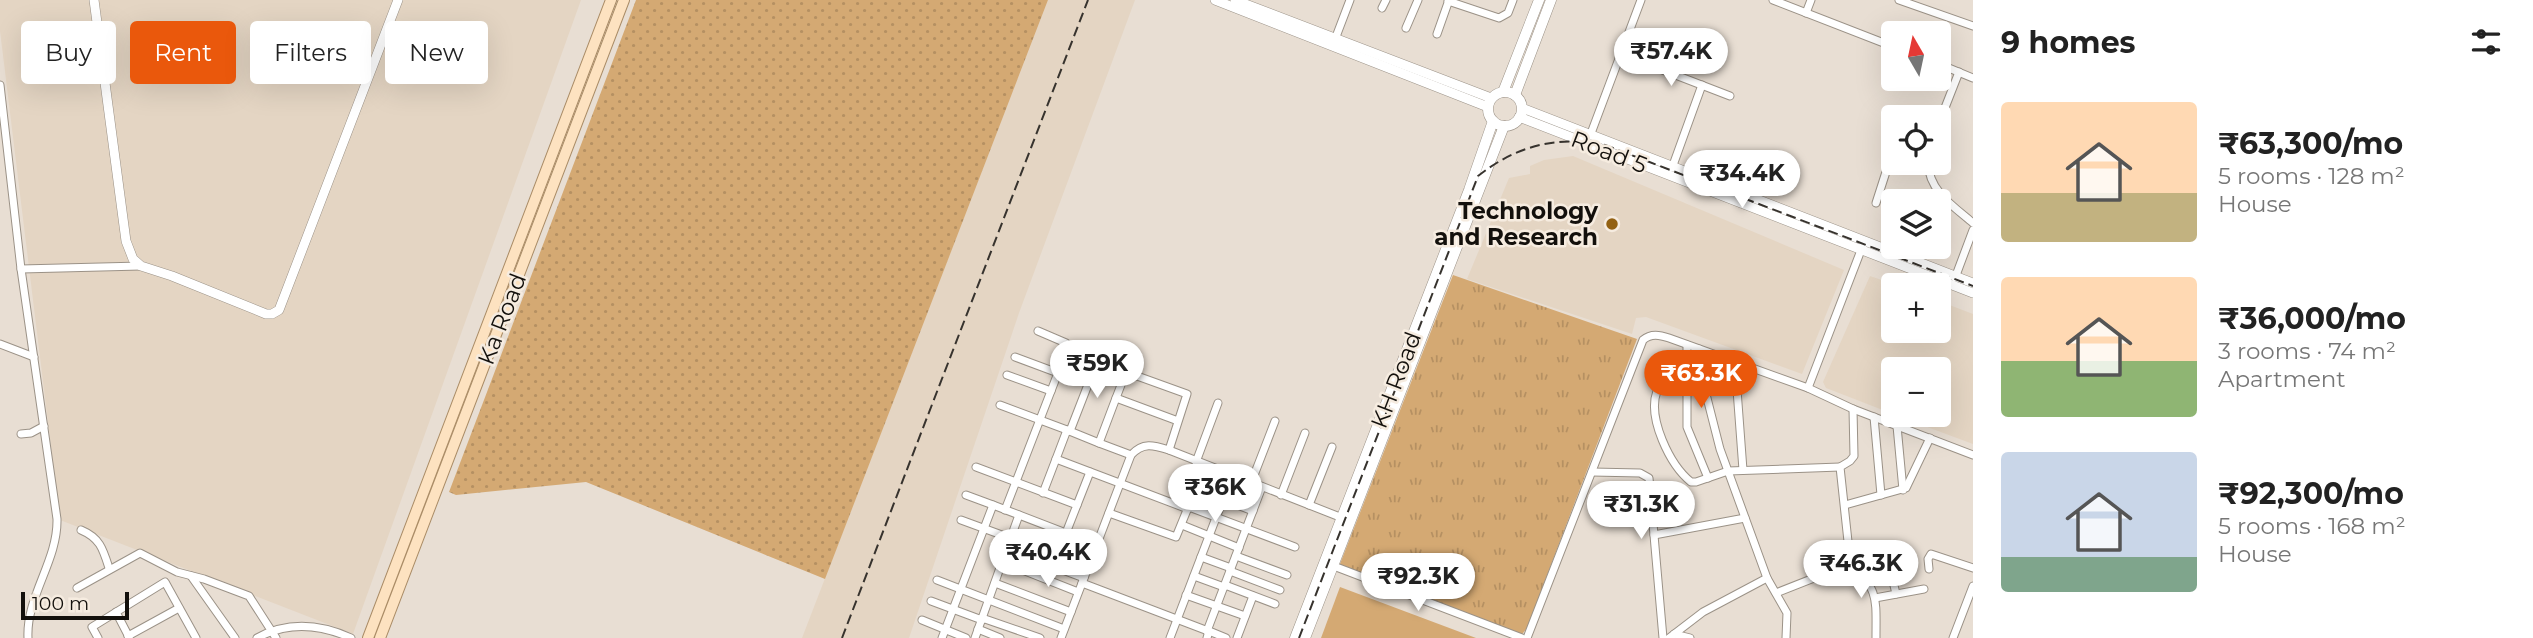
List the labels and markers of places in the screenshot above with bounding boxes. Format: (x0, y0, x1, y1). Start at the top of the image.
pin: ₹57.4K (1614, 28, 1728, 88)
pin: ₹34.4K (1685, 150, 1799, 210)
place label: Technology and Research (1434, 197, 1598, 251)
marker: Technology and Research (1604, 216, 1620, 232)
pin: ₹59K (1056, 340, 1138, 400)
pin: ₹63.3K (1644, 350, 1758, 410)
pin: ₹36K (1174, 464, 1256, 524)
pin: ₹31.3K (1584, 482, 1698, 541)
pin: ₹40.4K (991, 530, 1105, 589)
pin: ₹46.3K (1804, 540, 1918, 600)
pin: ₹92.3K (1361, 554, 1475, 613)

